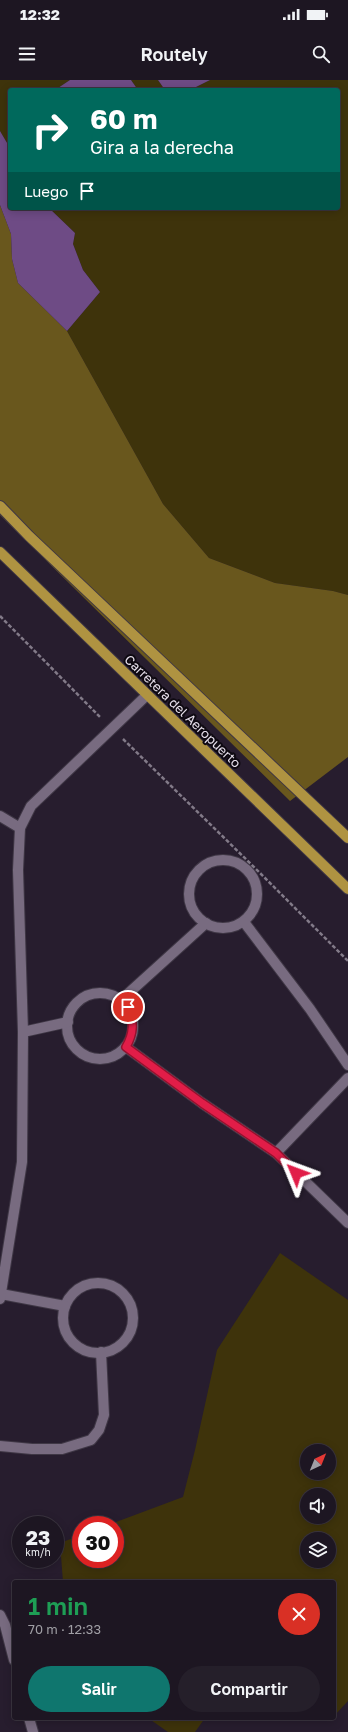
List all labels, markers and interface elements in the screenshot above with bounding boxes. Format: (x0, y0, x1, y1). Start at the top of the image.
text: 12:32 (20, 5, 60, 23)
icon: menu (16, 43, 38, 65)
text: Routely (140, 43, 208, 65)
icon: search (310, 43, 332, 65)
text: 60 m (90, 102, 157, 135)
icon: right (24, 104, 76, 156)
text: Gira a la derecha (90, 136, 234, 158)
icon: arrive (76, 180, 98, 202)
text: Luego (24, 182, 68, 200)
street label: Carretera del Aeropuerto (121, 651, 245, 771)
pin (111, 990, 145, 1024)
icon: arrive (117, 996, 139, 1018)
position arrow (275, 1152, 317, 1194)
north arrow (300, 1444, 336, 1480)
map controls (300, 1444, 336, 1568)
button: sound (300, 1488, 336, 1524)
speed limit sign: 30 (72, 1516, 124, 1568)
text: 23 (26, 1525, 50, 1549)
button: layers (300, 1532, 336, 1568)
text: km/h (25, 1546, 51, 1558)
text: 1 min (28, 1591, 88, 1620)
button: close (278, 1593, 320, 1635)
text: 70 m · 12:33 (28, 1621, 101, 1637)
button: Salir (28, 1666, 170, 1712)
button: Compartir (178, 1666, 320, 1712)

